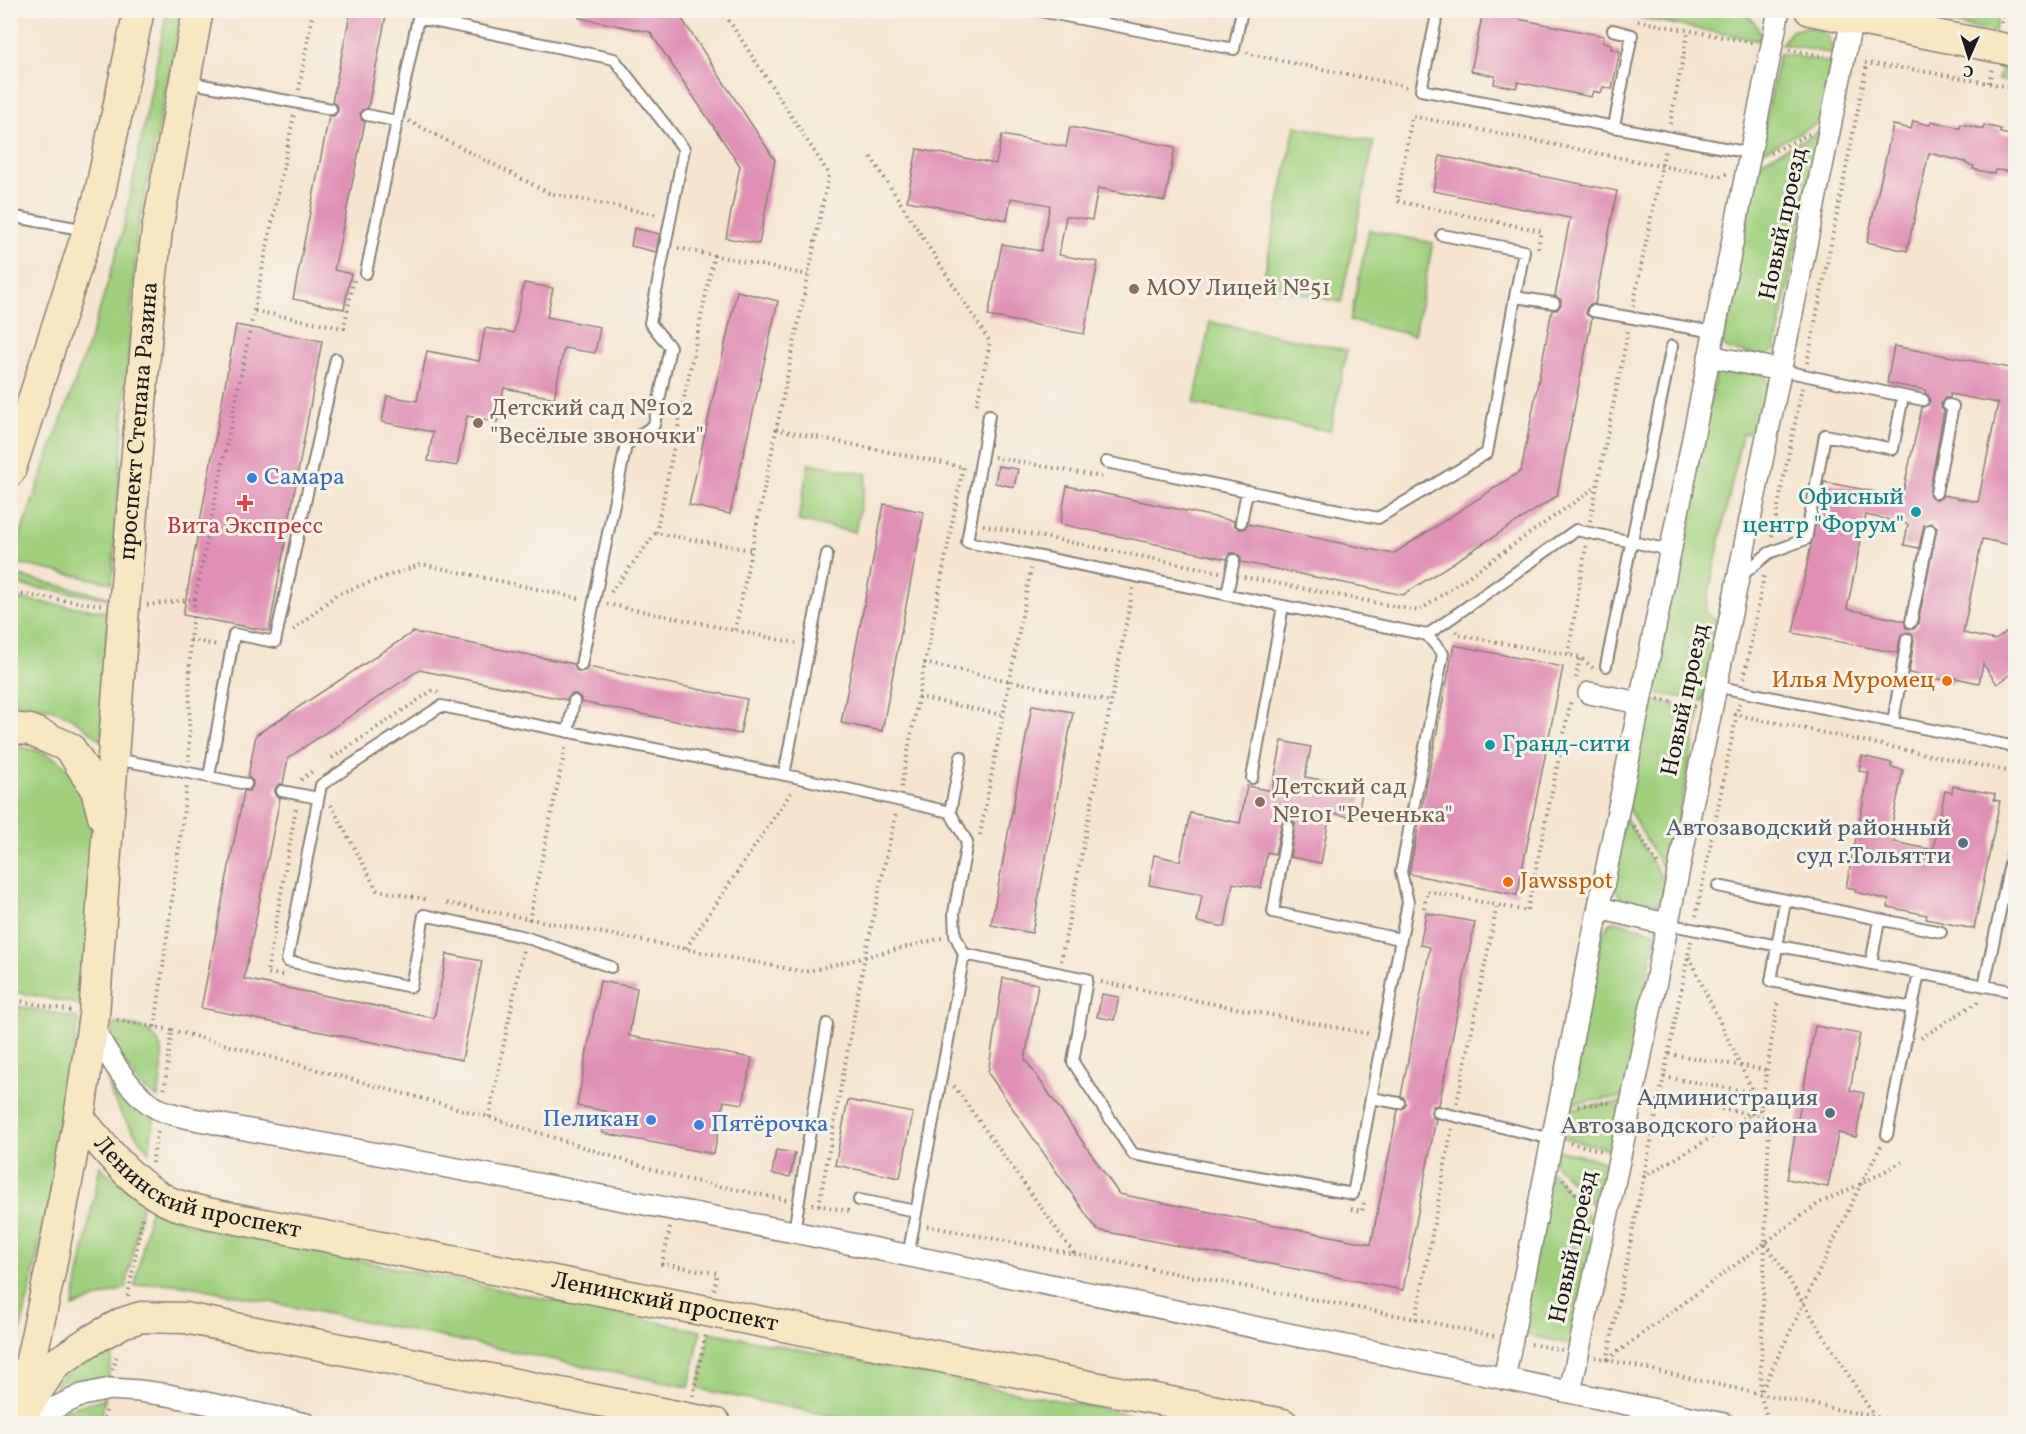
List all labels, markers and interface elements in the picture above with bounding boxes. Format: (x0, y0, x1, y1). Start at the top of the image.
north arrow (1939, 27, 1999, 87)
text: С (1963, 59, 1974, 81)
street label: Новый проезд (1751, 144, 1817, 303)
place label: МОУ Лицей №51 (1146, 272, 1331, 306)
street label: проспект Степана Разина (111, 280, 168, 562)
marker: МОУ Лицей №51 (1127, 282, 1141, 296)
place label: Детский сад №102 "Весёлые звоночки" (490, 392, 704, 454)
marker: Детский сад №102 "Весёлые звоночки" (471, 416, 485, 430)
place label: Самара (264, 461, 345, 495)
marker: Самара (245, 471, 259, 485)
place label: Офисный центр "Форум" (1742, 481, 1904, 543)
marker: Вита Экспресс (238, 496, 252, 510)
marker: Офисный центр "Форум" (1909, 505, 1923, 519)
place label: Вита Экспресс (167, 510, 323, 544)
street label: Новый проезд (1653, 620, 1719, 779)
place label: Илья Муромец (1771, 664, 1935, 698)
marker: Илья Муромец (1940, 674, 1954, 688)
place label: Гранд-сити (1502, 728, 1630, 762)
marker: Гранд-сити (1483, 738, 1497, 752)
place label: Детский сад №101 "Реченька" (1272, 771, 1453, 833)
marker: Детский сад №101 "Реченька" (1253, 795, 1267, 809)
place label: Автозаводский районный суд г.Тольятти (1666, 812, 1951, 874)
marker: Автозаводский районный суд г.Тольятти (1956, 836, 1970, 850)
place label: Jawsspot (1520, 865, 1613, 899)
marker: Jawsspot (1501, 875, 1515, 889)
place label: Администрация Автозаводского района (1561, 1082, 1818, 1144)
place label: Пеликан (543, 1103, 639, 1137)
marker: Администрация Автозаводского района (1823, 1106, 1837, 1120)
place label: Пятёрочка (711, 1108, 829, 1142)
marker: Пеликан (644, 1113, 658, 1127)
marker: Пятёрочка (692, 1118, 706, 1132)
street label: Ленинский проспект (85, 1129, 304, 1248)
street label: Новый проезд (1541, 1167, 1607, 1326)
street label: Ленинский проспект (548, 1264, 781, 1342)

